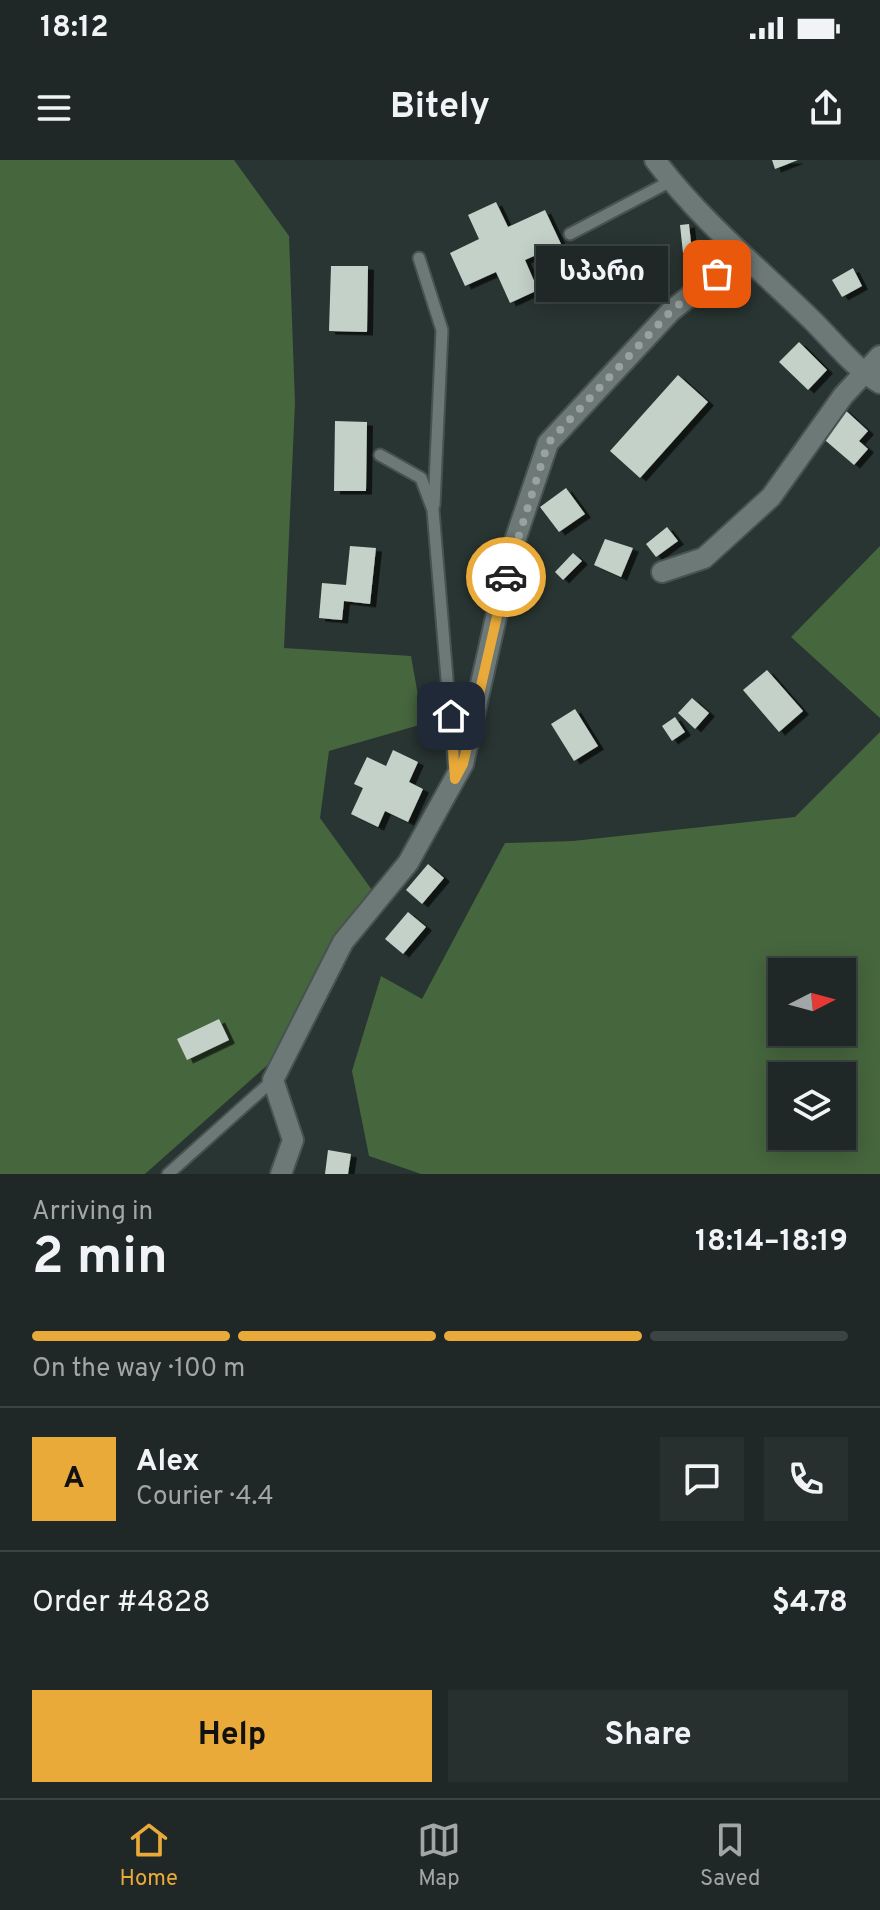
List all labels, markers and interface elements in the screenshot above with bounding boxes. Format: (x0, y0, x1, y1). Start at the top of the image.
text: 18:12 (40, 10, 109, 47)
text: Bitely (390, 85, 490, 131)
icon: menu (32, 86, 76, 130)
icon: share (804, 86, 848, 130)
pin (683, 240, 751, 308)
callout: სპარი (537, 246, 669, 302)
icon: bag (695, 252, 739, 296)
text: სპარი (559, 257, 645, 290)
courier (466, 537, 546, 617)
icon: car (484, 555, 528, 599)
pin (417, 682, 485, 750)
icon: home (429, 694, 473, 738)
north arrow (768, 958, 856, 1046)
map controls (768, 958, 856, 1150)
button: layers (768, 1062, 856, 1150)
text: Arriving in (32, 1196, 153, 1229)
text: 18:14–18:19 (695, 1224, 848, 1261)
text: 2 min (32, 1226, 168, 1292)
text: On the way · 100 m (32, 1353, 245, 1386)
button: chat (660, 1437, 744, 1521)
button: phone (764, 1437, 848, 1521)
text: Alex (136, 1444, 200, 1481)
text: A (63, 1461, 85, 1498)
text: Courier · 4.4 (136, 1481, 274, 1514)
text: Order #4828 (32, 1585, 211, 1622)
text: $4.78 (772, 1585, 848, 1622)
button: Help (32, 1690, 432, 1782)
button: Share (448, 1690, 848, 1782)
tab: Home (120, 1818, 178, 1893)
tab: Map (417, 1818, 461, 1893)
tab: Saved (700, 1818, 760, 1893)

